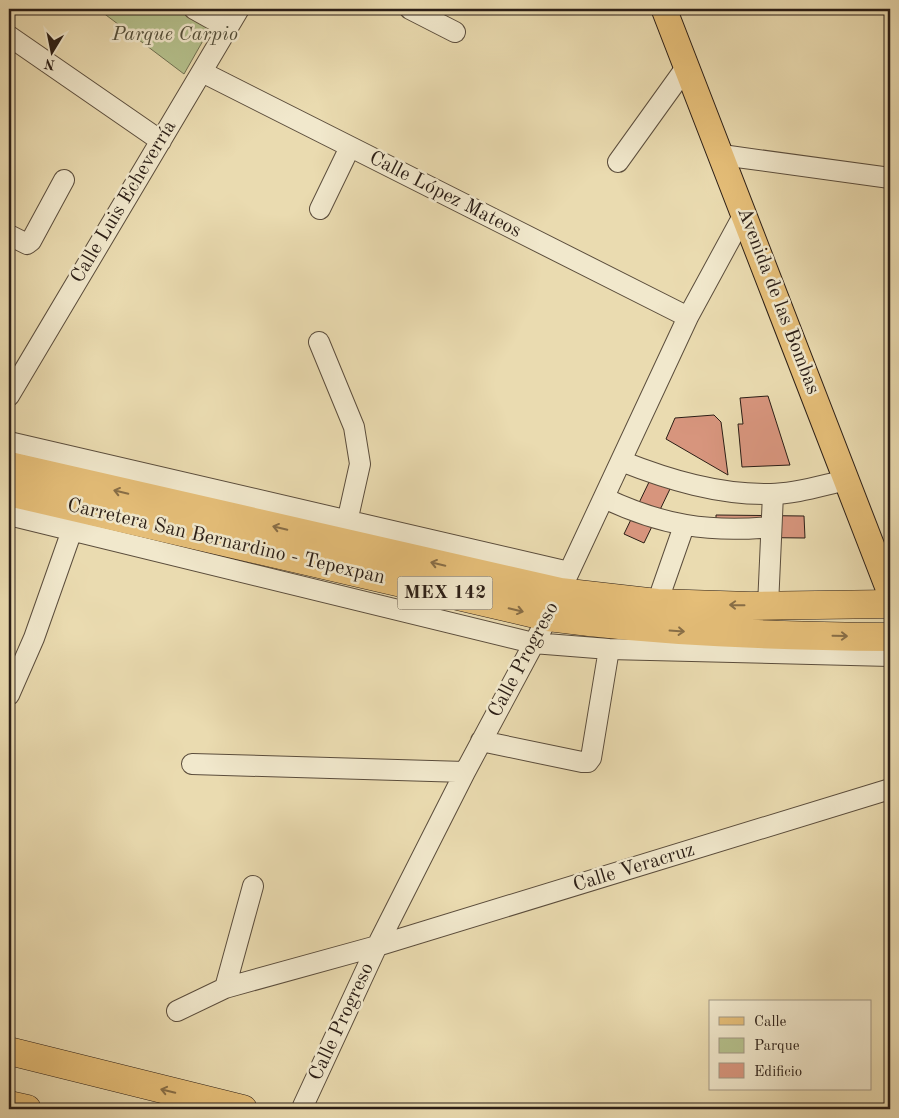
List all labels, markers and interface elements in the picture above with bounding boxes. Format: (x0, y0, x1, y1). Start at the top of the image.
park label: Parque Carpio (111, 25, 238, 45)
north arrow (28, 28, 78, 78)
text: N (43, 56, 56, 72)
street label: Calle Luis Echeverría (68, 117, 180, 287)
street label: Calle López Mateos (366, 148, 524, 242)
street label: Avenida de las Bombas (733, 205, 823, 397)
one-way arrow (114, 486, 130, 496)
street label: Carretera San Bernardino - Tepexpan (65, 496, 387, 588)
one-way arrow (272, 523, 288, 532)
one-way arrow (430, 559, 446, 568)
road number: MEX 142 (398, 576, 492, 610)
street label: Calle Progreso (485, 599, 563, 721)
one-way arrow (729, 601, 745, 610)
one-way arrow (508, 606, 524, 615)
one-way arrow (669, 626, 685, 635)
one-way arrow (831, 631, 847, 641)
street label: Calle Veracruz (571, 840, 697, 896)
street label: Calle Progreso (306, 960, 378, 1084)
legend (709, 1000, 872, 1090)
text: Calle (754, 1015, 787, 1030)
text: Parque (754, 1039, 800, 1054)
text: Edificio (754, 1065, 802, 1080)
one-way arrow (161, 1086, 177, 1095)

